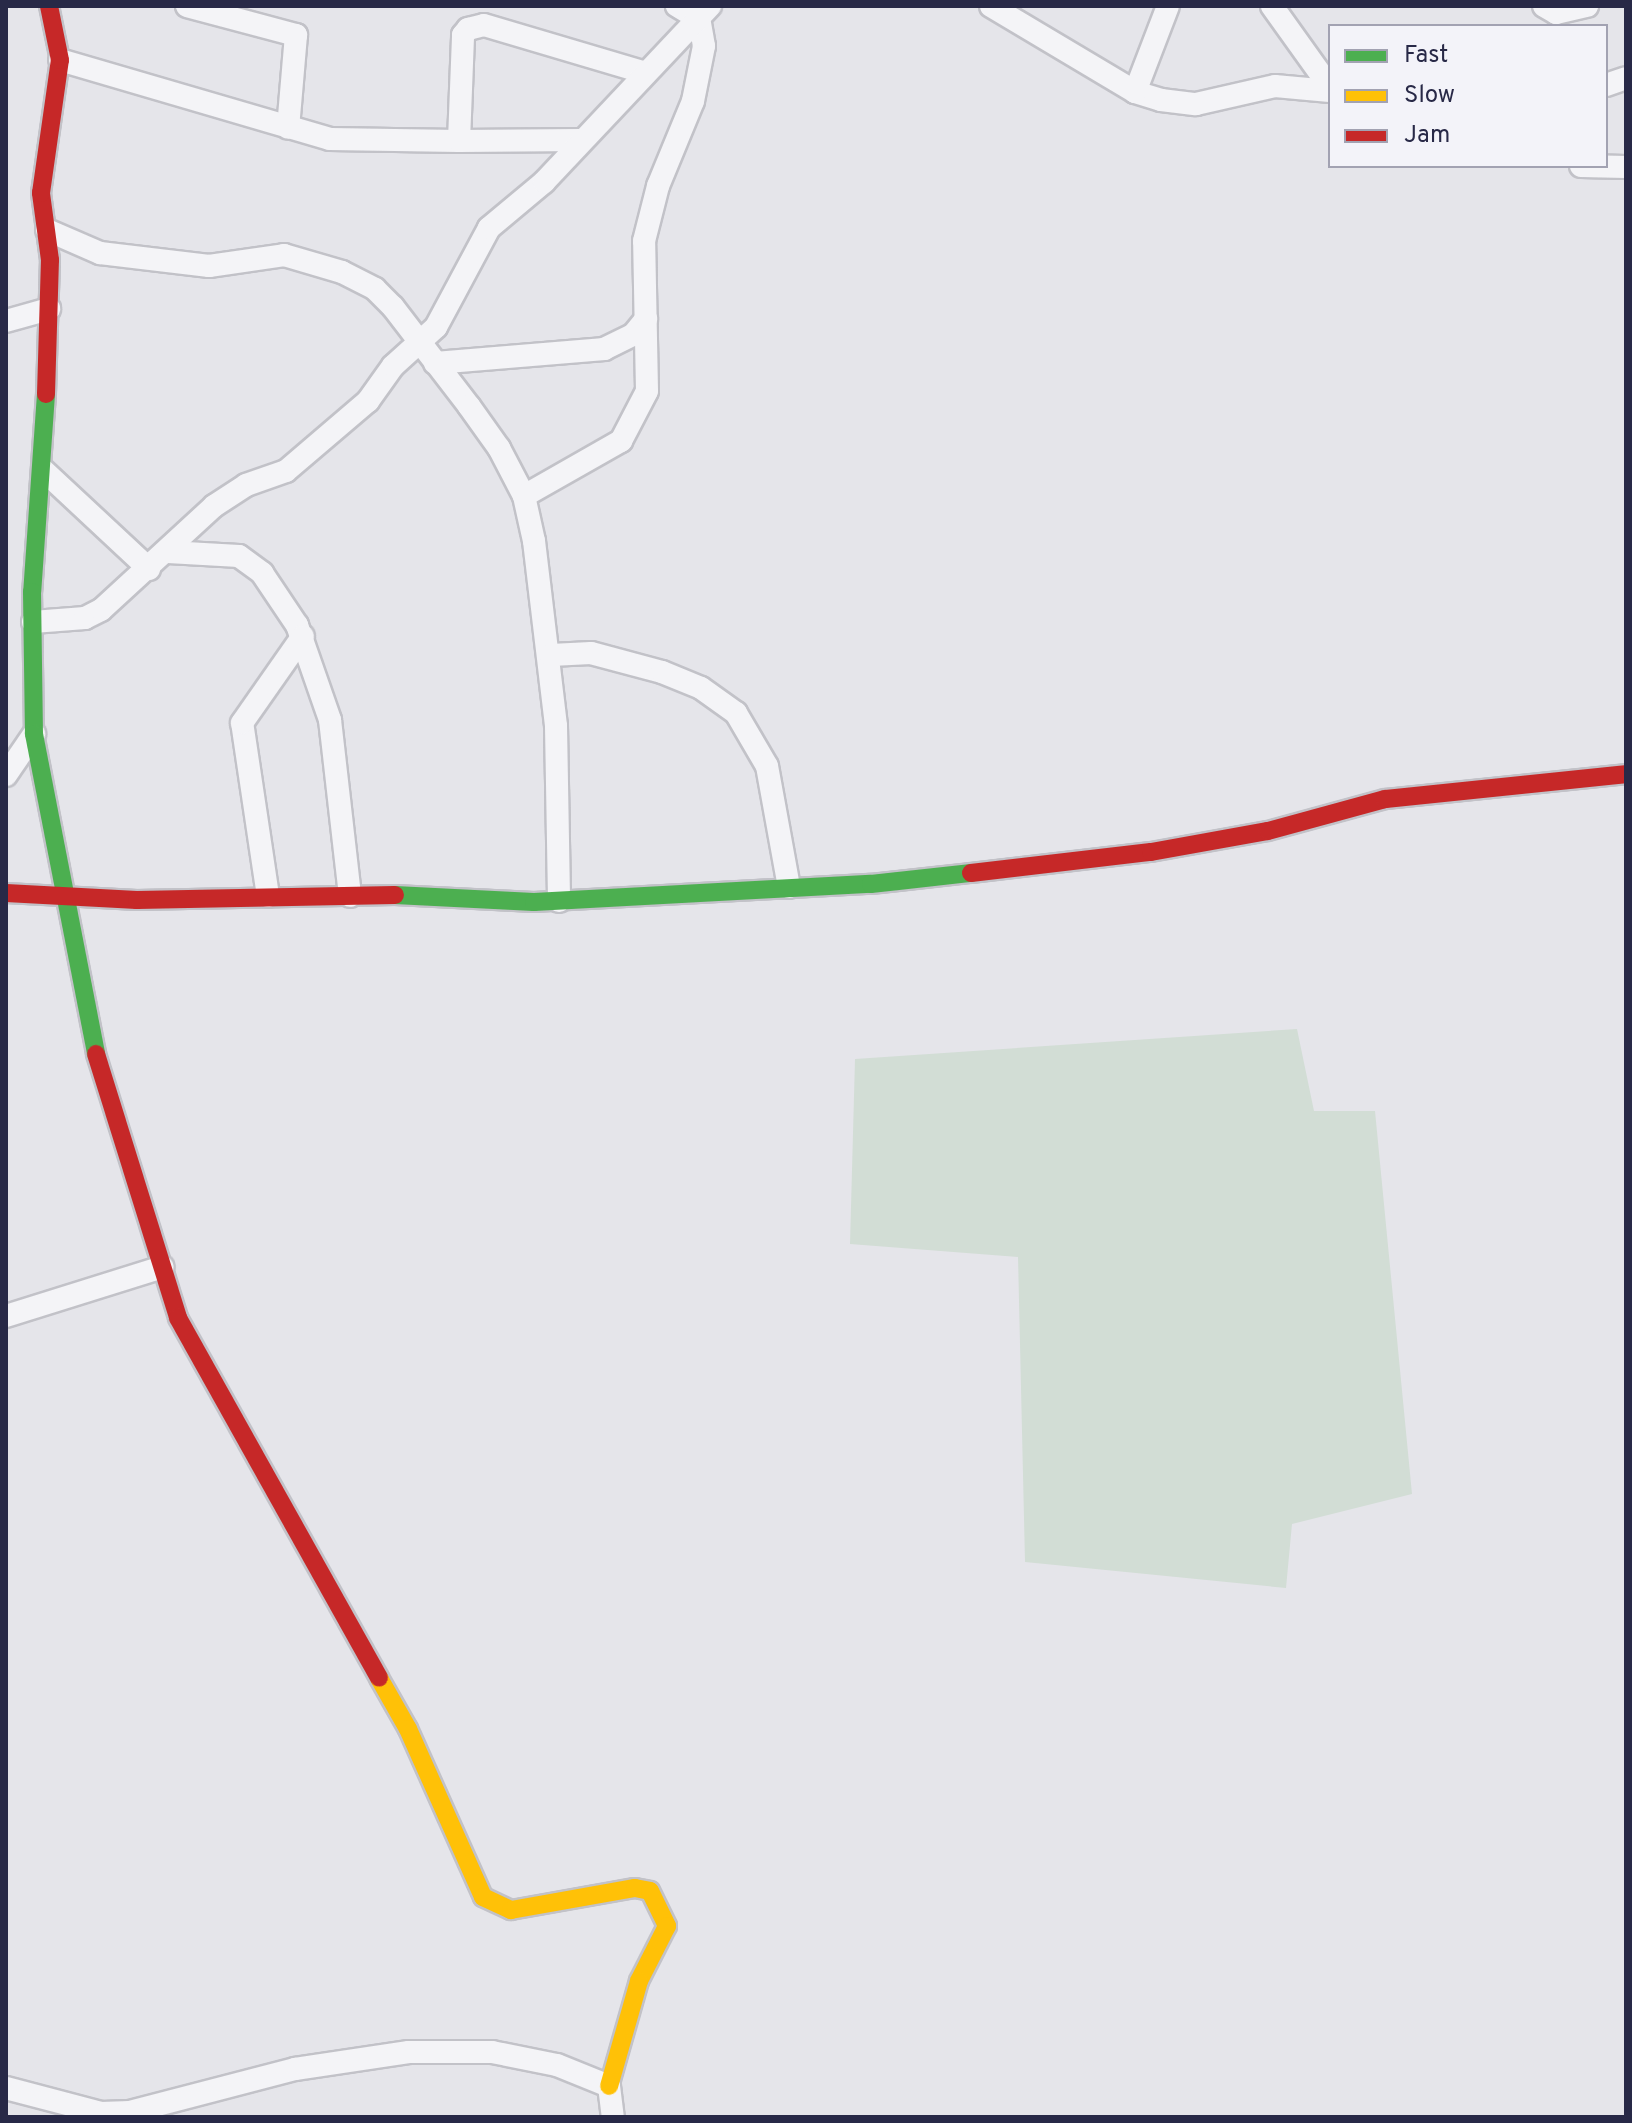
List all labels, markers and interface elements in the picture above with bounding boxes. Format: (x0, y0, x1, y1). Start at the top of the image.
legend (1328, 24, 1608, 168)
text: Fast (1404, 41, 1448, 71)
text: Slow (1404, 81, 1455, 111)
text: Jam (1404, 121, 1450, 151)

